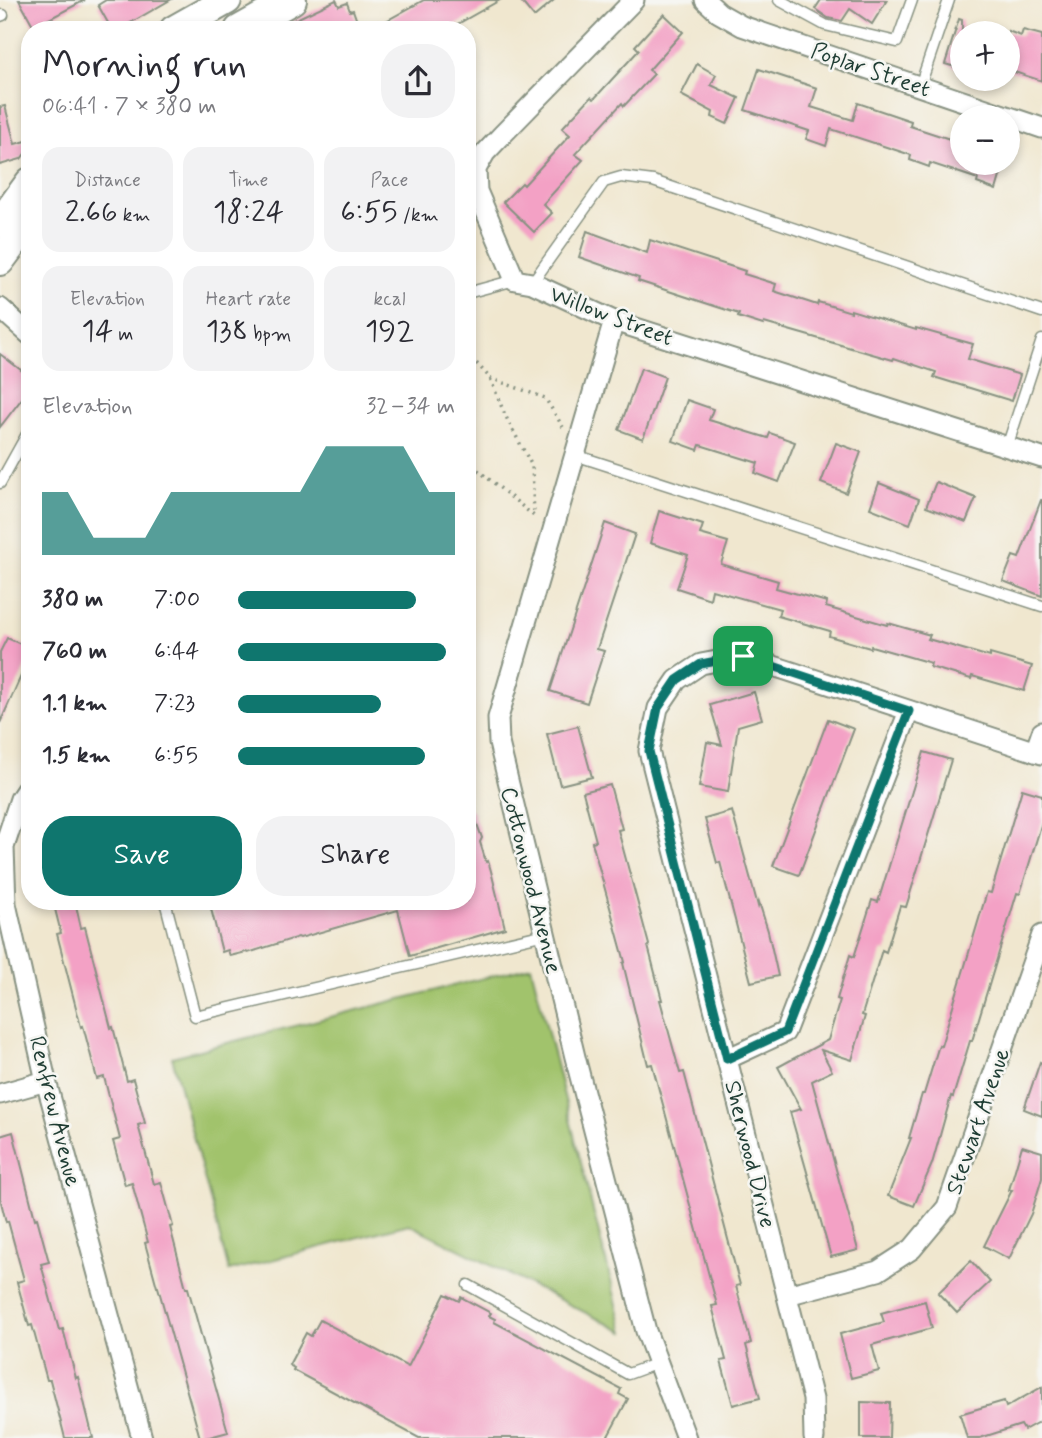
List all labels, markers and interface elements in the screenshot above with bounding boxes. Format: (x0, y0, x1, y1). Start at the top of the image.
map controls (950, 21, 1020, 175)
button: + (950, 21, 1020, 91)
street label: Poplar Street (807, 36, 934, 105)
text: Morning run (42, 41, 247, 90)
button: share (381, 44, 455, 118)
text: 06:41 · 7 × 380 m (42, 92, 216, 122)
button: − (950, 105, 1020, 175)
text: Distance (74, 168, 141, 193)
text: Time (229, 168, 268, 193)
text: Pace (371, 168, 408, 193)
text: 2.66 (65, 193, 118, 232)
text: 18:24 (213, 193, 284, 232)
text: 6:55 (340, 193, 398, 232)
text: km (118, 203, 150, 228)
text: /km (398, 203, 439, 228)
street label: Willow Street (545, 280, 677, 354)
text: Elevation (70, 287, 145, 312)
text: Heart rate (206, 287, 291, 312)
text: kcal (374, 287, 405, 312)
text: 14 (82, 312, 113, 351)
text: 138 (206, 312, 248, 351)
text: 192 (365, 312, 414, 351)
text: m (113, 322, 133, 347)
text: bpm (248, 322, 291, 347)
text: Elevation (42, 392, 133, 422)
text: 32–34 m (366, 392, 455, 422)
text: 380 m (42, 585, 103, 615)
text: 7:00 (154, 585, 200, 615)
pin (713, 626, 773, 686)
text: 760 m (42, 637, 107, 667)
text: 6:44 (154, 637, 199, 667)
icon: arrive (724, 637, 762, 675)
text: 1.1 km (42, 689, 107, 719)
text: 7:23 (154, 689, 195, 719)
text: 1.5 km (42, 741, 111, 771)
text: 6:55 (154, 741, 198, 771)
street label: Cottonwood Avenue (492, 784, 568, 977)
button: Save (42, 816, 242, 896)
button: Share (256, 816, 455, 896)
street label: Renfrew Avenue (21, 1033, 87, 1190)
street label: Stewart Avenue (940, 1044, 1018, 1199)
street label: Sherwood Drive (716, 1078, 782, 1231)

